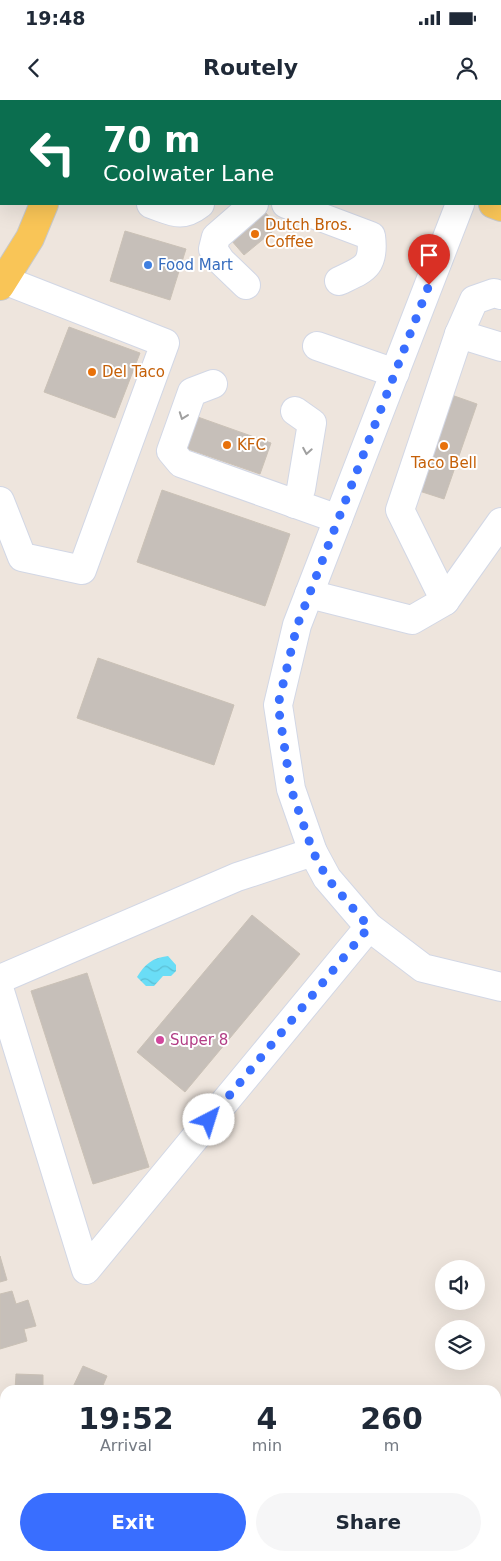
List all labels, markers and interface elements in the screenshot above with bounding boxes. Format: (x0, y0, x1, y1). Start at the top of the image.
text: 19:48 (25, 7, 85, 29)
icon: back (20, 54, 48, 82)
icon: person (453, 54, 481, 82)
text: Routely (203, 55, 298, 80)
icon: left (20, 120, 85, 185)
text: 70 m (103, 120, 200, 160)
text: Coolwater Lane (103, 161, 274, 186)
place label: Dutch Bros. Coffee (265, 216, 352, 251)
marker: Dutch Bros. Coffee (249, 228, 261, 240)
pin (408, 234, 450, 285)
icon: arrive (415, 241, 443, 269)
place label: Food Mart (158, 256, 233, 274)
marker: Food Mart (142, 259, 154, 271)
place label: Del Taco (102, 363, 165, 381)
marker: Del Taco (86, 366, 98, 378)
one-way arrow (179, 412, 189, 420)
place label: KFC (237, 436, 266, 454)
marker: KFC (221, 439, 233, 451)
marker: Taco Bell (438, 440, 450, 452)
one-way arrow (303, 446, 313, 455)
place label: Taco Bell (410, 454, 477, 472)
place label: Super 8 (170, 1031, 228, 1049)
marker: Super 8 (154, 1034, 166, 1046)
position arrow (182, 1093, 234, 1145)
map controls (435, 1260, 485, 1370)
button: sound (435, 1260, 485, 1310)
button: layers (435, 1320, 485, 1370)
text: 19:52 (78, 1401, 174, 1436)
text: 4 (256, 1401, 277, 1436)
text: 260 (360, 1401, 423, 1436)
text: Arrival (100, 1436, 152, 1455)
text: min (252, 1436, 282, 1455)
text: m (384, 1436, 399, 1455)
button: Exit (20, 1493, 246, 1551)
button: Share (256, 1493, 481, 1551)

